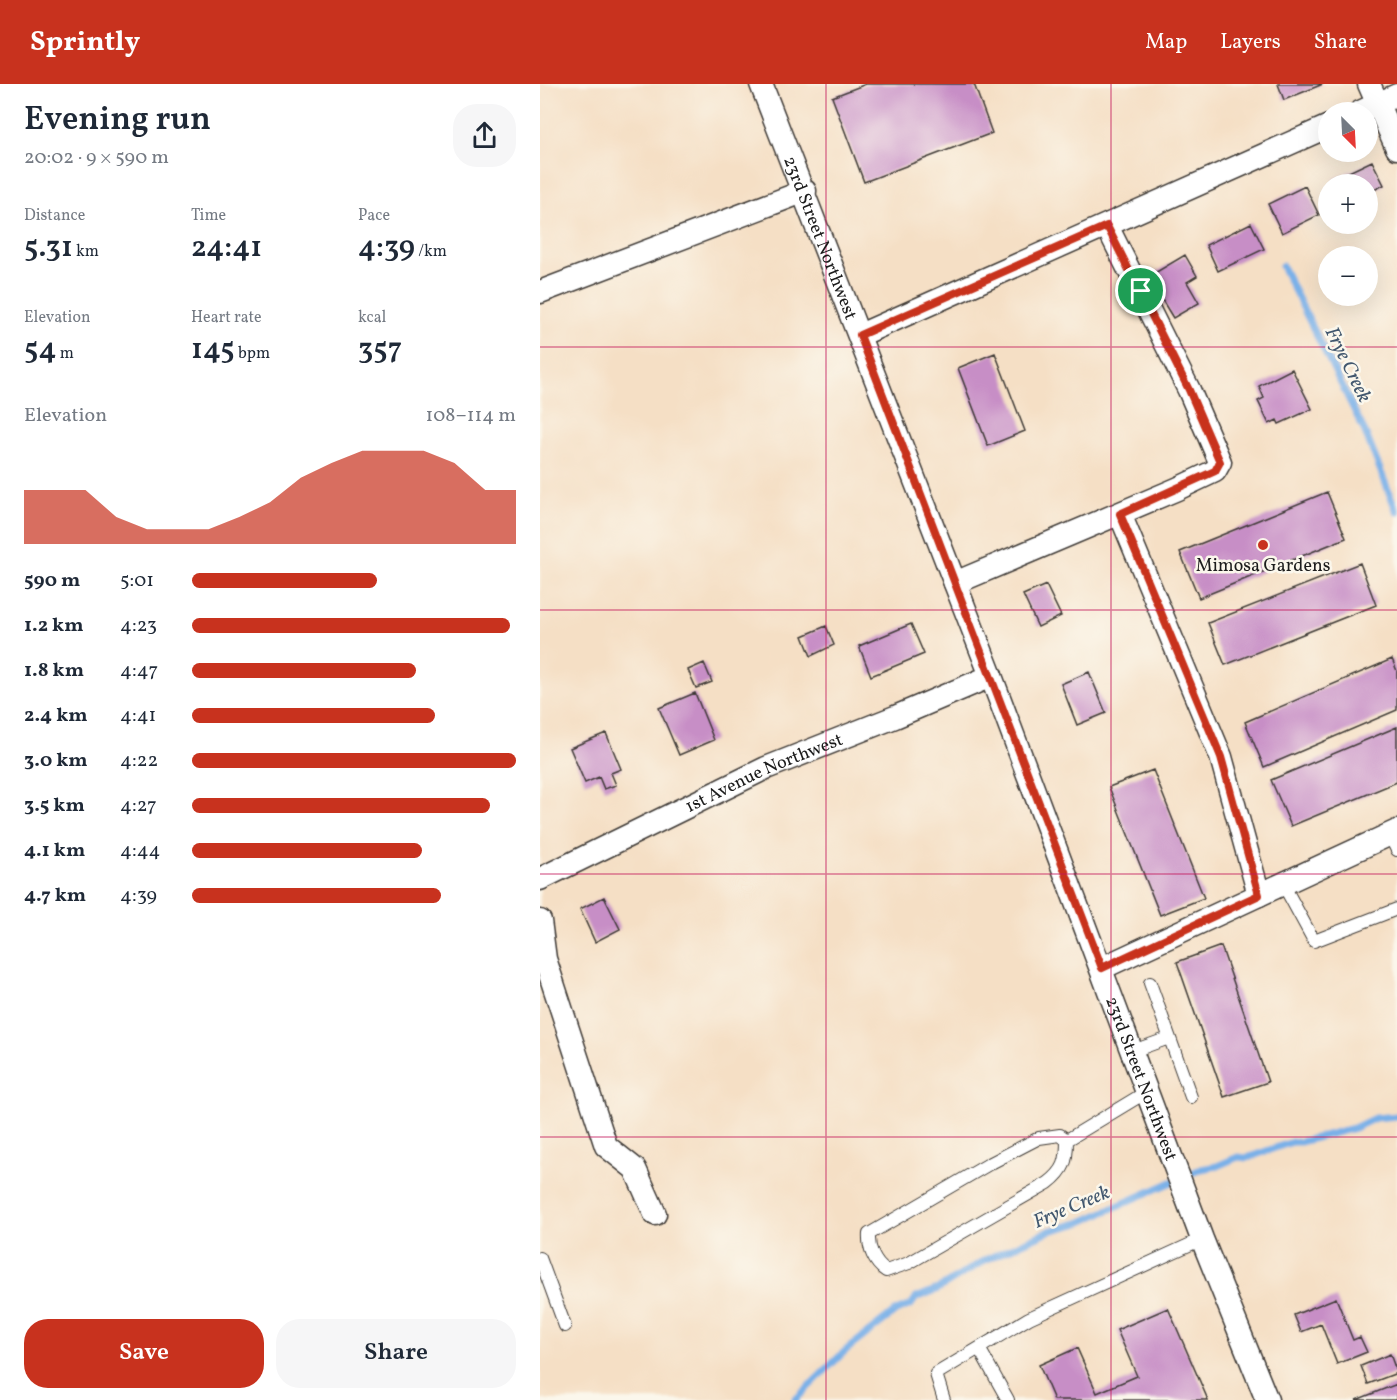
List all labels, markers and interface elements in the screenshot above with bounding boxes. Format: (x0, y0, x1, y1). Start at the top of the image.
text: Sprintly (30, 23, 140, 62)
text: Map (1145, 28, 1187, 57)
text: Layers (1220, 28, 1281, 57)
text: Share (1314, 28, 1367, 57)
text: Evening run (24, 98, 211, 144)
north arrow (1318, 102, 1378, 162)
map controls (1318, 102, 1378, 306)
button: share (453, 104, 516, 167)
text: 20:02 · 9 × 590 m (24, 144, 169, 172)
street label: 23rd Street Northwest (776, 153, 862, 324)
button: + (1318, 174, 1378, 234)
text: Distance (24, 205, 85, 227)
text: Time (191, 205, 226, 227)
text: Pace (358, 205, 390, 227)
text: 5.31 (24, 227, 73, 269)
text: 24:41 (191, 227, 262, 269)
text: 4:39 (358, 227, 415, 269)
text: km (73, 241, 99, 263)
text: /km (415, 241, 447, 263)
button: − (1318, 246, 1378, 306)
pin (1115, 265, 1166, 316)
icon: arrive (1124, 274, 1157, 307)
text: Elevation (24, 307, 91, 329)
text: Heart rate (191, 307, 262, 329)
text: kcal (358, 307, 386, 329)
water label: Frye Creek (1317, 322, 1378, 407)
text: 54 (24, 329, 57, 371)
text: 145 (191, 329, 235, 371)
text: 357 (358, 329, 402, 371)
text: m (57, 343, 74, 365)
text: bpm (235, 343, 270, 365)
text: Elevation (24, 402, 107, 430)
text: 108–114 m (426, 402, 516, 430)
marker: Mimosa Gardens (1256, 538, 1270, 552)
place label: Mimosa Gardens (1196, 554, 1330, 579)
text: 590 m (24, 567, 80, 595)
text: 5:01 (120, 567, 154, 595)
text: 1.2 km (24, 612, 84, 640)
text: 4:23 (120, 612, 157, 640)
text: 1.8 km (24, 657, 84, 685)
text: 4:47 (120, 657, 158, 685)
text: 2.4 km (24, 702, 88, 730)
text: 4:41 (120, 702, 156, 730)
street label: 1st Avenue Northwest (681, 728, 847, 820)
text: 3.0 km (24, 747, 88, 775)
text: 4:22 (120, 747, 158, 775)
text: 3.5 km (24, 792, 85, 820)
text: 4:27 (120, 792, 157, 820)
text: 4.1 km (24, 837, 85, 865)
text: 4:44 (120, 837, 161, 865)
text: 4.7 km (24, 882, 86, 910)
text: 4:39 (120, 882, 157, 910)
street label: 23rd Street Northwest (1098, 993, 1183, 1165)
water label: Frye Creek (1029, 1179, 1115, 1237)
button: Save (24, 1319, 264, 1388)
button: Share (276, 1319, 516, 1388)

